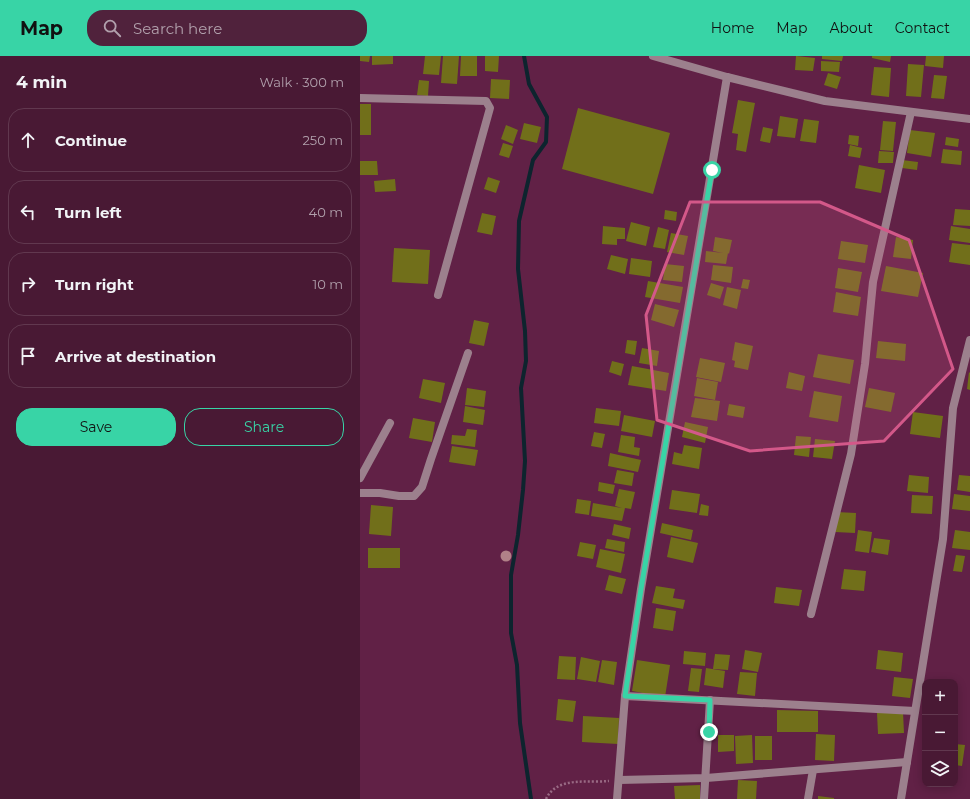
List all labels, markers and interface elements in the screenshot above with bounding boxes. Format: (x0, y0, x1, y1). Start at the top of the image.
search box (87, 10, 367, 46)
text: Map (20, 17, 63, 40)
icon: search (101, 17, 123, 39)
text: Search here (133, 19, 222, 38)
text: Home (711, 19, 754, 37)
text: Map (776, 19, 807, 37)
text: About (829, 19, 873, 37)
text: Contact (895, 19, 950, 37)
text: 4 min (16, 72, 67, 92)
text: Walk · 300 m (259, 74, 344, 90)
icon: ahead (17, 129, 39, 151)
text: Continue (55, 131, 127, 150)
text: 250 m (302, 132, 343, 148)
route start (703, 161, 721, 179)
icon: left (17, 201, 39, 223)
text: Turn left (55, 203, 122, 222)
text: 40 m (309, 204, 343, 220)
icon: right (17, 273, 39, 295)
text: Turn right (55, 275, 134, 294)
text: 10 m (313, 276, 343, 292)
icon: arrive (17, 345, 39, 367)
text: Arrive at destination (55, 347, 216, 366)
button: Save (16, 408, 176, 446)
button: Share (184, 408, 344, 446)
map controls (922, 679, 958, 787)
button: + (922, 679, 958, 715)
button: − (922, 715, 958, 751)
route end (700, 723, 718, 741)
button: layers (922, 751, 958, 787)

